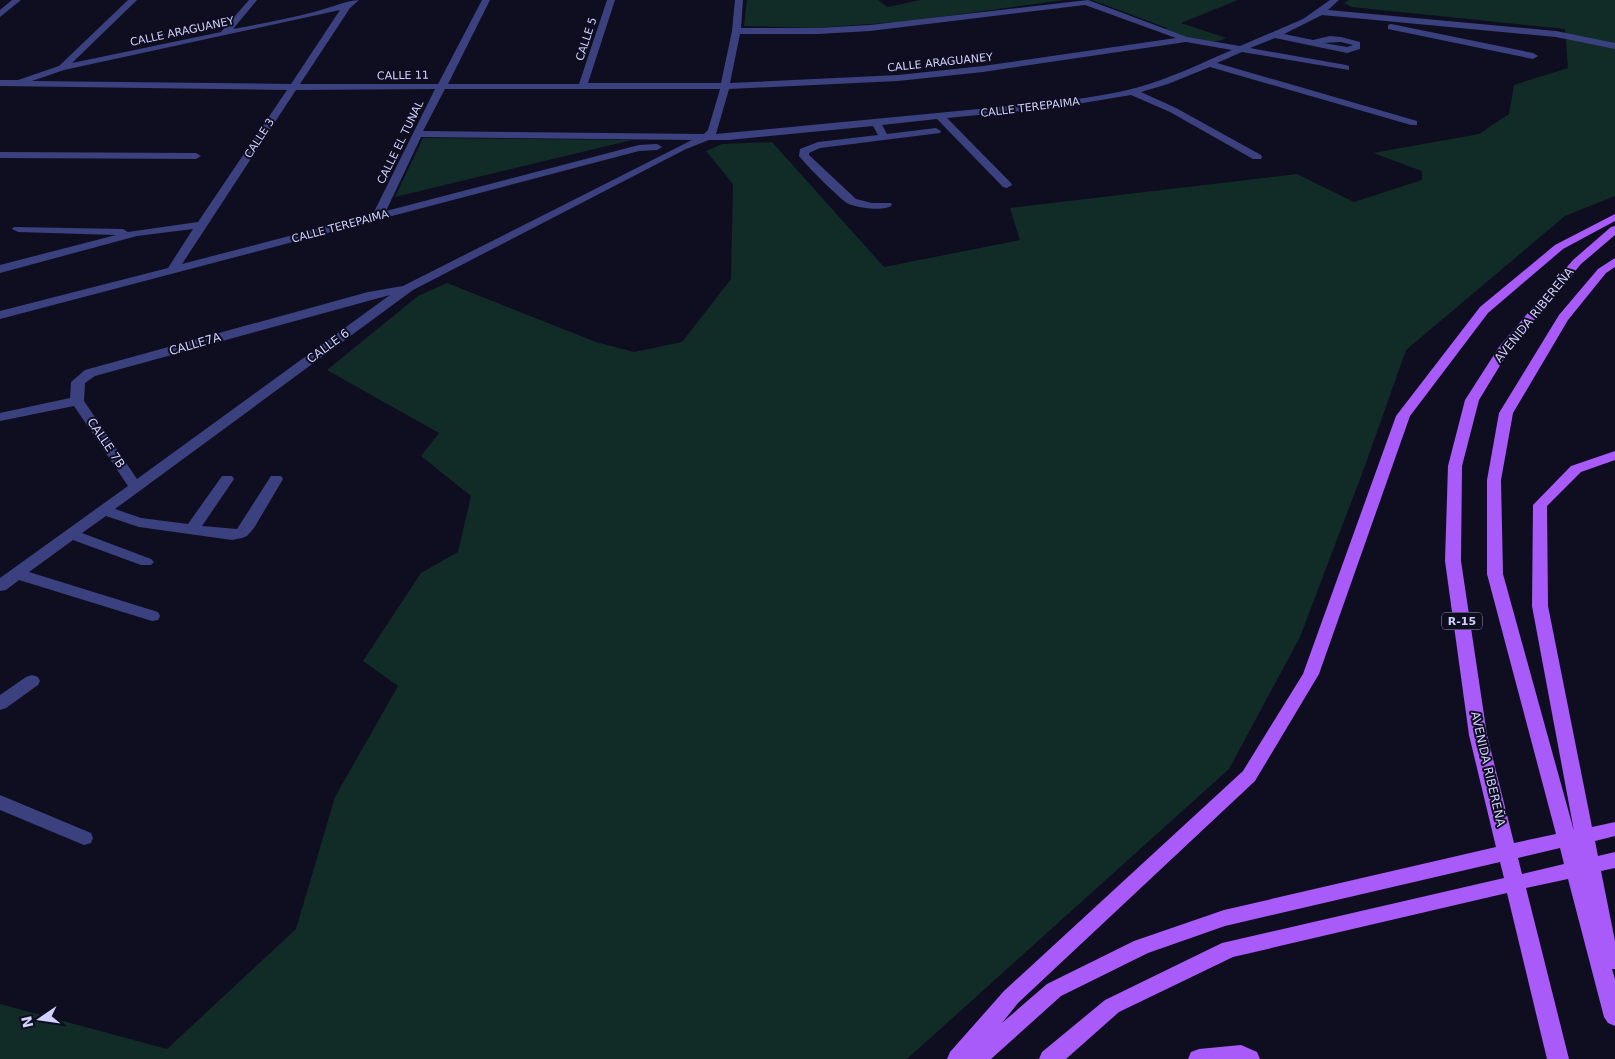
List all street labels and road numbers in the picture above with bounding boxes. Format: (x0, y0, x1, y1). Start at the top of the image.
street label: CALLE ARAGUANEY (129, 14, 236, 49)
street label: CALLE 5 (573, 16, 600, 63)
street label: CALLE ARAGUANEY (887, 50, 994, 75)
street label: CALLE 11 (377, 69, 429, 82)
street label: CALLE TEREPAIMA (980, 95, 1081, 120)
street label: CALLE EL TUNAL (375, 98, 427, 186)
street label: CALLE 3 (242, 116, 277, 161)
street label: CALLE TEREPAIMA (290, 207, 391, 246)
street label: AVENIDA RIBEREÑA (1491, 264, 1577, 365)
street label: CALLE 6 (304, 326, 352, 366)
street label: CALLE7A (167, 330, 223, 358)
street label: CALLE 7B (84, 415, 128, 471)
road number: R-15 (1442, 612, 1482, 630)
street label: AVENIDA RIBEREÑA (1468, 710, 1509, 829)

